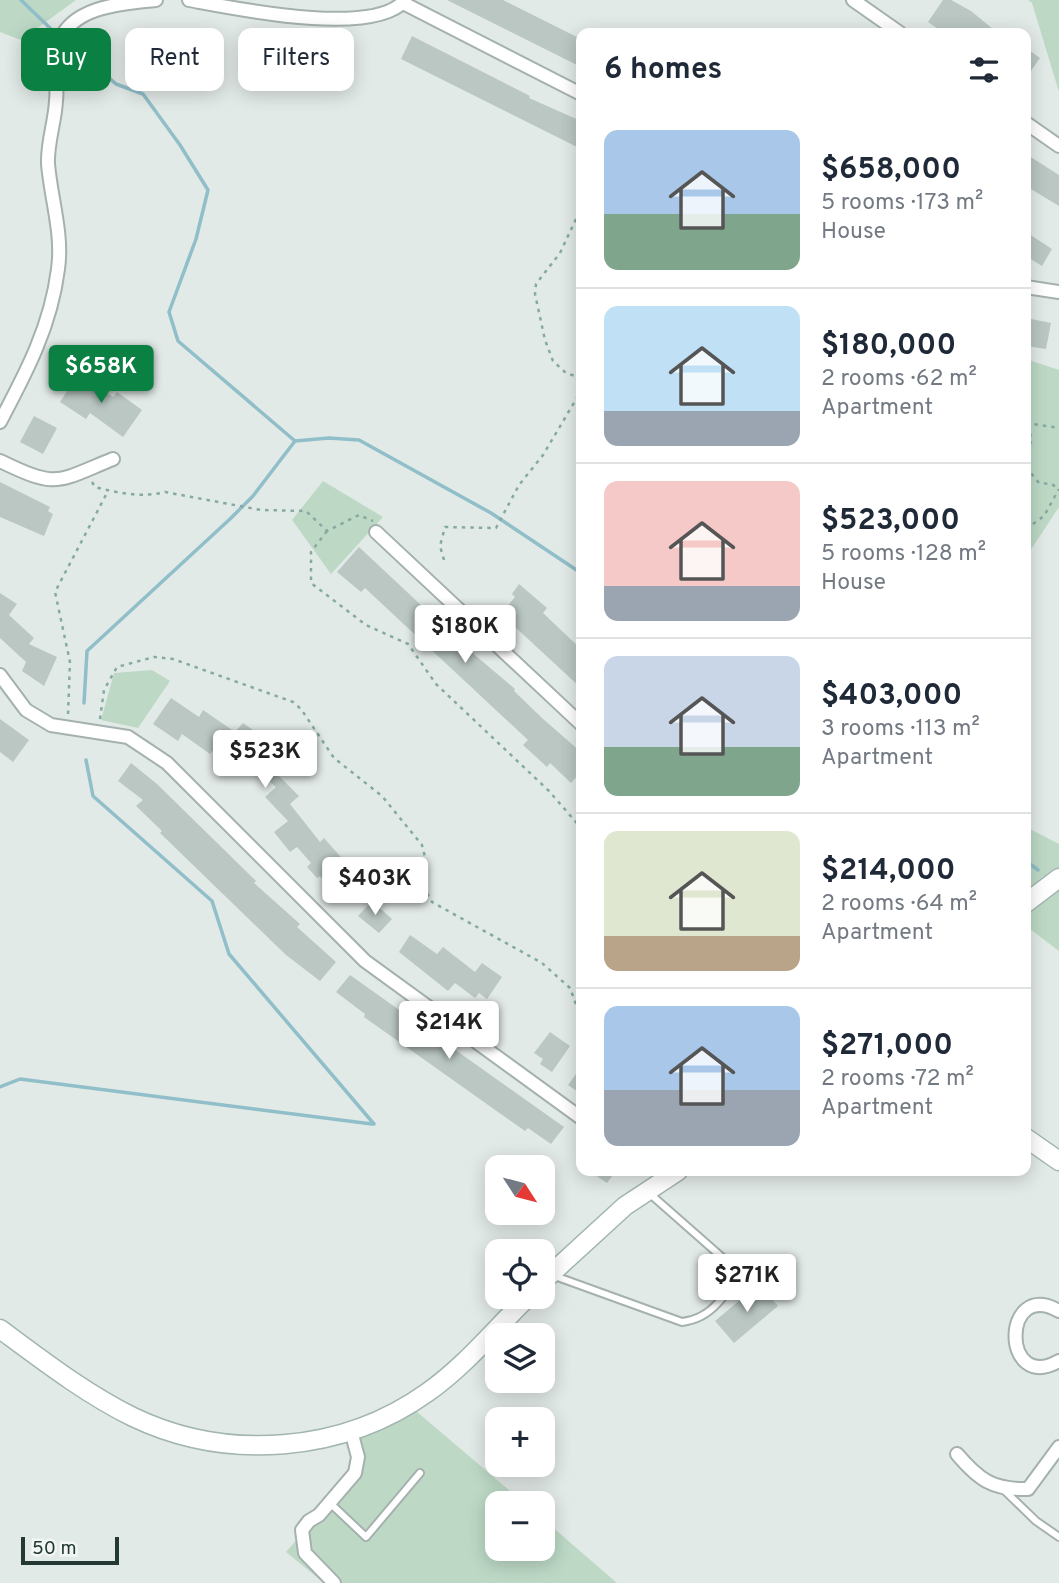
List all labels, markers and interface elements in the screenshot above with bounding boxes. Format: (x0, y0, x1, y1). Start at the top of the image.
chip: Buy (21, 28, 111, 91)
chip: Rent (125, 28, 224, 91)
chip: Filters (238, 28, 354, 91)
icon: filters (965, 51, 1003, 89)
text: 6 homes (604, 52, 722, 89)
text: $658,000 (821, 152, 961, 189)
icon: home (660, 158, 744, 242)
text: 5 rooms · 173 m² (821, 189, 983, 218)
text: House (821, 218, 886, 247)
text: $180,000 (821, 328, 956, 365)
icon: home (660, 334, 744, 418)
pin: $658K (52, 346, 150, 405)
text: $658K (65, 353, 137, 382)
text: 2 rooms · 62 m² (821, 365, 977, 394)
text: Apartment (821, 394, 933, 423)
text: $523,000 (821, 503, 960, 540)
icon: home (660, 509, 744, 593)
text: 5 rooms · 128 m² (821, 540, 986, 569)
text: House (821, 569, 886, 598)
pin: $180K (416, 606, 514, 665)
text: $180K (431, 613, 499, 642)
text: $403,000 (821, 678, 962, 715)
icon: home (660, 684, 744, 768)
text: 3 rooms · 113 m² (821, 715, 980, 744)
pin: $523K (216, 730, 314, 790)
text: $523K (229, 738, 301, 767)
text: Apartment (821, 744, 933, 773)
text: $214,000 (821, 853, 956, 890)
pin: $403K (326, 858, 424, 917)
icon: home (660, 859, 744, 943)
text: $403K (338, 865, 412, 894)
text: 2 rooms · 64 m² (821, 890, 977, 919)
text: Apartment (821, 919, 933, 948)
pin: $214K (400, 1002, 498, 1061)
text: $214K (415, 1009, 483, 1038)
text: $271,000 (821, 1028, 953, 1065)
icon: home (660, 1034, 744, 1118)
text: 2 rooms · 72 m² (821, 1065, 974, 1094)
text: Apartment (821, 1094, 933, 1123)
north arrow (485, 1155, 555, 1225)
map controls (485, 1155, 555, 1561)
button: locate (485, 1239, 555, 1309)
pin: $271K (698, 1254, 796, 1314)
text: $271K (714, 1262, 780, 1291)
button: layers (485, 1323, 555, 1393)
button: + (485, 1407, 555, 1477)
button: − (485, 1491, 555, 1561)
scale bar (21, 1534, 119, 1566)
text: 50 m (32, 1537, 77, 1561)

